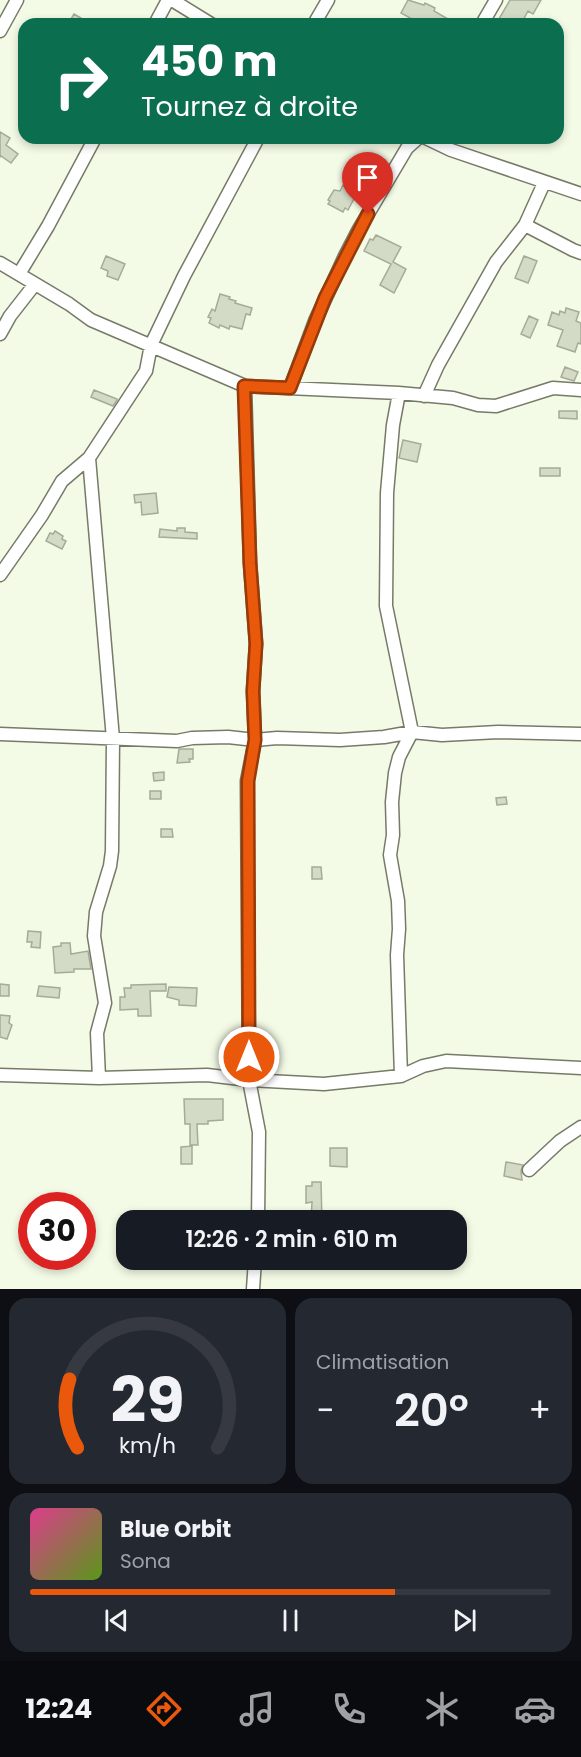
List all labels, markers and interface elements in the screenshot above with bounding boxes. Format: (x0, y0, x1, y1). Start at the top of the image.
text: 450 m (141, 32, 278, 91)
icon: right (42, 42, 120, 120)
text: Tournez à droite (141, 88, 358, 125)
pin (342, 152, 393, 214)
icon: arrive (351, 161, 384, 194)
position arrow (217, 1025, 281, 1089)
speed limit sign: 30 (18, 1192, 96, 1270)
text: 12:26 · 2 min · 610 m (185, 1224, 398, 1255)
text: Climatisation (316, 1348, 449, 1376)
text: 29 (110, 1356, 184, 1444)
text: 20° (394, 1379, 469, 1442)
text: − (316, 1387, 334, 1434)
text: + (528, 1387, 551, 1434)
text: km/h (119, 1430, 176, 1461)
text: Blue Orbit (120, 1514, 231, 1545)
text: Sona (120, 1547, 171, 1575)
icon: previous (100, 1604, 133, 1637)
icon: pause (274, 1604, 307, 1637)
icon: next (448, 1604, 481, 1637)
icon: directions (143, 1688, 185, 1730)
icon: music (236, 1688, 278, 1730)
icon: phone (328, 1688, 370, 1730)
icon: climate (421, 1688, 463, 1730)
icon: car (514, 1688, 556, 1730)
text: 12:24 (25, 1690, 92, 1727)

